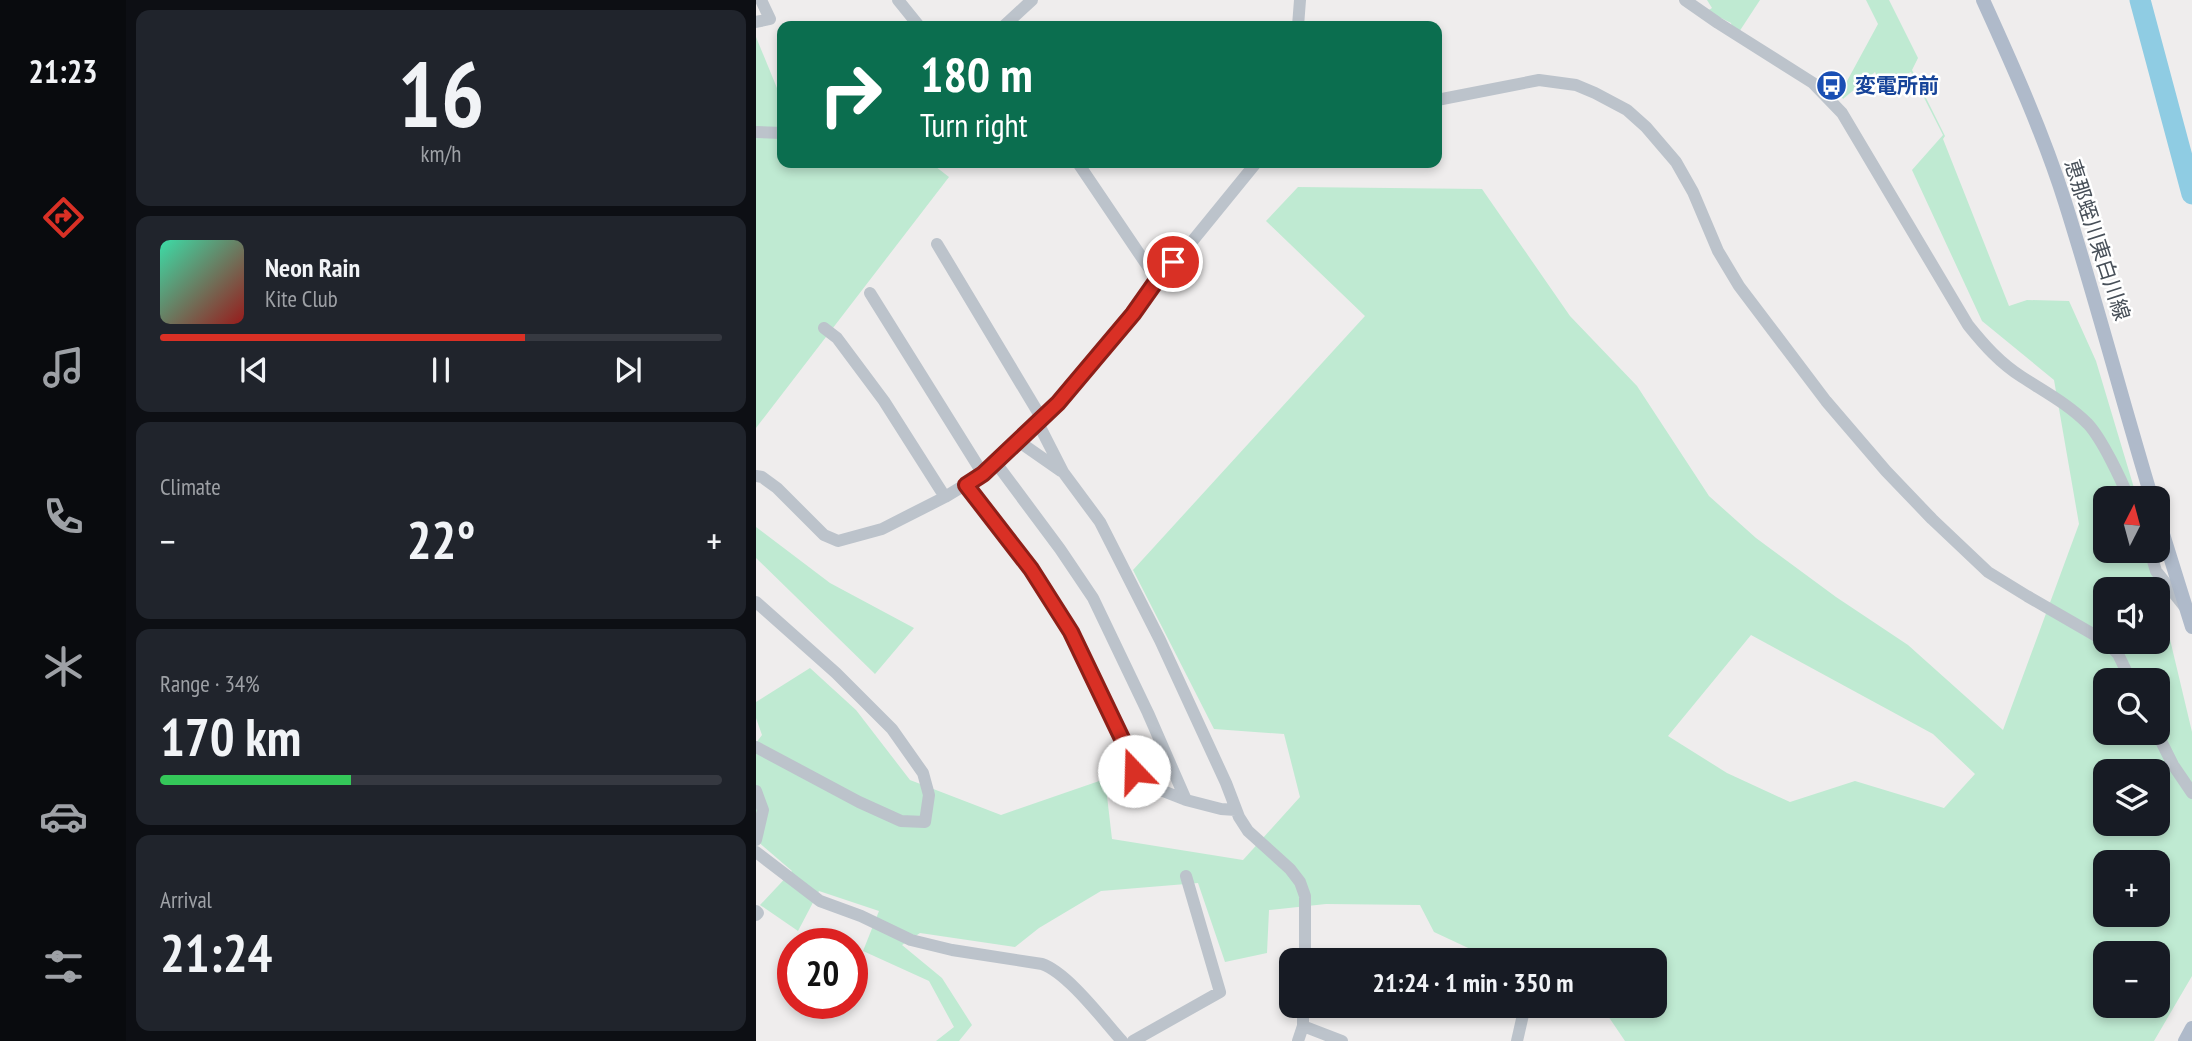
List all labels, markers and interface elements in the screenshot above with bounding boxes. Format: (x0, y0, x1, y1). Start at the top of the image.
text: 16 (398, 34, 485, 152)
text: 180 m (920, 42, 1033, 106)
icon: right (805, 49, 896, 140)
text: 21:23 (28, 50, 98, 92)
bus stop icon: 変電所前 (1815, 69, 1849, 103)
place label: 変電所前 (1855, 72, 1939, 99)
text: Turn right (920, 104, 1028, 146)
text: km/h (421, 139, 461, 168)
street label: 恵那蛭川東白川線 (2059, 156, 2136, 324)
icon: directions (39, 193, 88, 242)
pin (1143, 232, 1203, 292)
icon: arrive (1154, 243, 1192, 281)
text: Neon Rain (265, 251, 360, 284)
text: Kite Club (265, 284, 338, 313)
icon: music (39, 343, 88, 392)
icon: previous (235, 351, 273, 389)
icon: pause (422, 351, 460, 389)
icon: next (609, 351, 647, 389)
text: Climate (160, 472, 221, 501)
north arrow (2093, 486, 2170, 564)
map controls (2093, 486, 2170, 1018)
icon: phone (39, 492, 88, 541)
text: 22° (407, 506, 475, 573)
text: − (160, 516, 176, 565)
text: + (706, 516, 722, 565)
button: sound (2093, 577, 2170, 654)
icon: climate (39, 642, 88, 691)
button: search (2093, 668, 2170, 745)
text: Range · 34% (160, 669, 260, 698)
text: 170 km (160, 703, 301, 770)
position arrow (1097, 734, 1171, 808)
button: layers (2093, 759, 2170, 836)
icon: car (39, 792, 88, 841)
button: + (2093, 850, 2170, 927)
text: Arrival (160, 885, 212, 914)
text: 21:24 (160, 919, 272, 986)
speed limit sign: 20 (777, 928, 868, 1019)
button: − (2093, 941, 2170, 1018)
icon: filters (39, 942, 88, 991)
text: 21:24 · 1 min · 350 m (1373, 966, 1573, 999)

